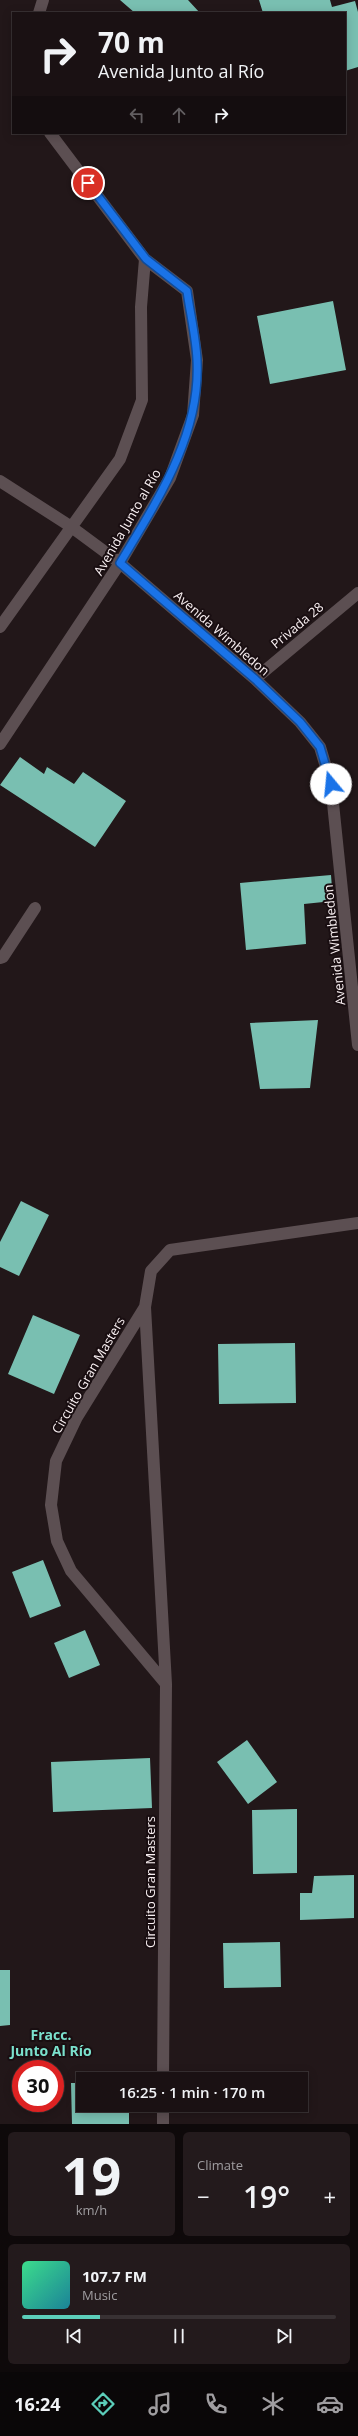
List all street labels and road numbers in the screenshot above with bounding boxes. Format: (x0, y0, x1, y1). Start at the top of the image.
street label: Avenida Junto al Río (89, 465, 165, 579)
street label: Avenida Wimbledon (170, 586, 274, 680)
street label: Privada 28 (267, 598, 327, 652)
street label: Avenida Wimbledon (319, 884, 349, 1006)
street label: Circuito Gran Masters (47, 1313, 129, 1437)
street label: Circuito Gran Masters (141, 1816, 159, 1948)

